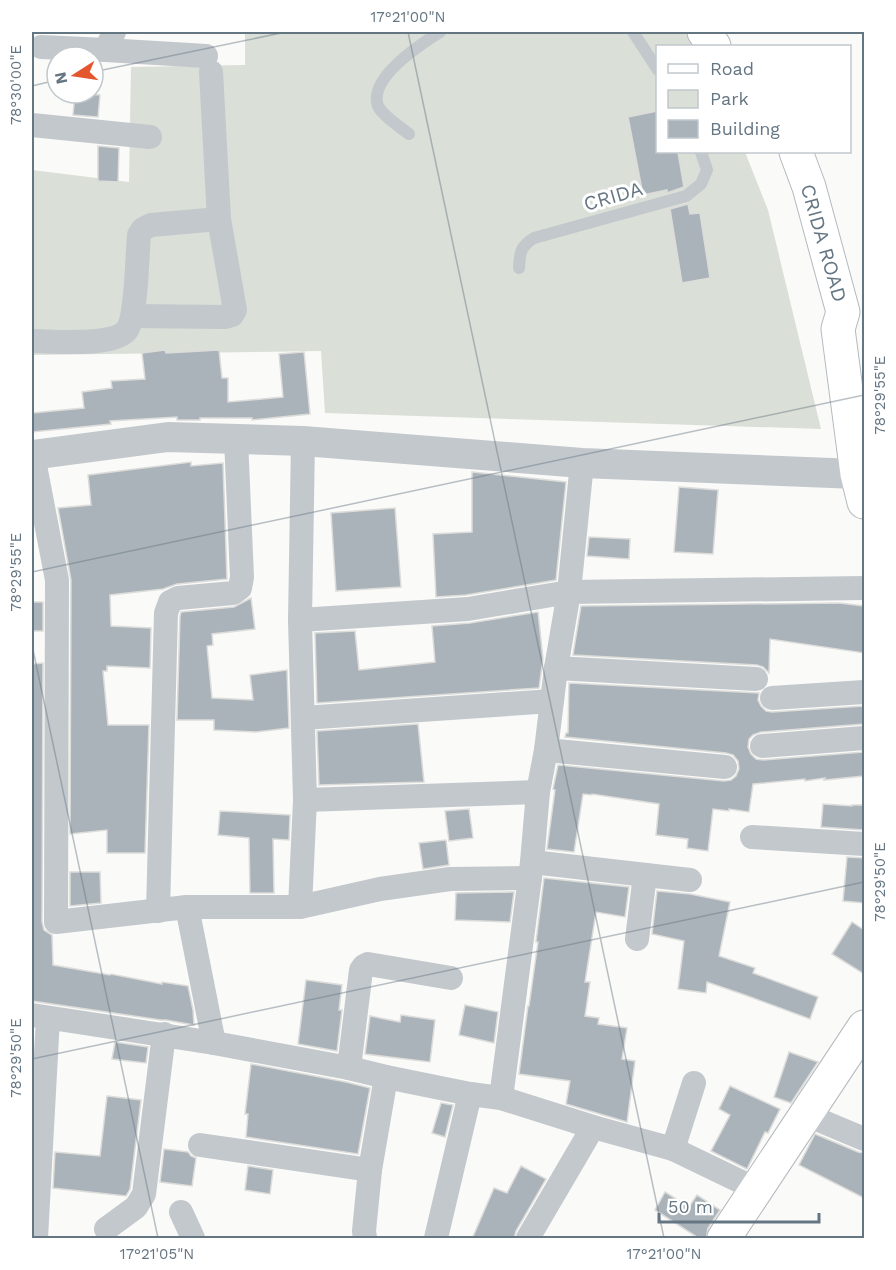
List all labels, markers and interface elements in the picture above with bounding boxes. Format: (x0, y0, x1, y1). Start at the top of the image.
text: 17°21'00"N (371, 8, 446, 26)
text: 78°30'00"E (7, 45, 25, 125)
north arrow (45, 45, 105, 105)
legend (656, 45, 851, 153)
text: Road (710, 58, 754, 79)
text: N (50, 70, 71, 86)
text: Park (710, 88, 749, 109)
text: Building (710, 118, 780, 139)
street label: CRIDA (581, 176, 645, 216)
street label: CRIDA ROAD (796, 181, 852, 305)
text: 78°29'55"E (871, 356, 889, 434)
text: 78°29'55"E (7, 533, 25, 611)
text: 78°29'50"E (871, 842, 889, 922)
text: 78°29'50"E (7, 1018, 25, 1098)
scale bar (659, 1186, 820, 1224)
text: 50 m (668, 1196, 713, 1217)
text: 17°21'05"N (120, 1245, 194, 1263)
text: 17°21'00"N (627, 1245, 702, 1263)

